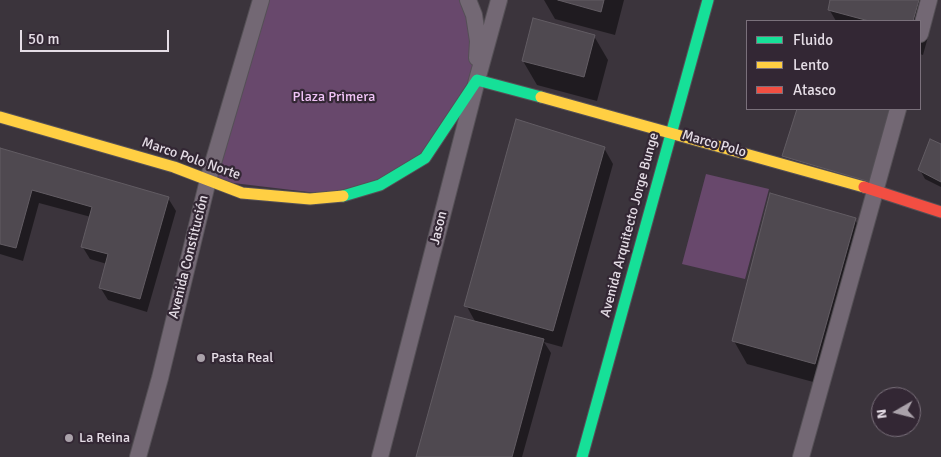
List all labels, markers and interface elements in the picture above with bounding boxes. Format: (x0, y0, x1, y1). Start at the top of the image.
scale bar (22, 20, 171, 52)
legend (746, 20, 921, 110)
text: 50 m (28, 30, 59, 48)
text: Fluido (793, 31, 833, 49)
text: Lento (793, 56, 829, 74)
text: Atasco (793, 81, 836, 99)
park label: Plaza Primera (293, 89, 375, 105)
street label: Marco Polo (680, 127, 748, 161)
street label: Avenida Arquitecto Jorge Bunge (597, 131, 663, 319)
street label: Marco Polo Norte (139, 134, 243, 184)
street label: Avenida Constitución (166, 194, 212, 320)
street label: Jason (427, 209, 451, 247)
place label: Pasta Real (211, 350, 273, 366)
marker: Pasta Real (195, 352, 207, 364)
north arrow (871, 387, 921, 437)
text: N (873, 408, 891, 420)
place label: La Reina (79, 430, 130, 446)
marker: La Reina (63, 432, 75, 444)

